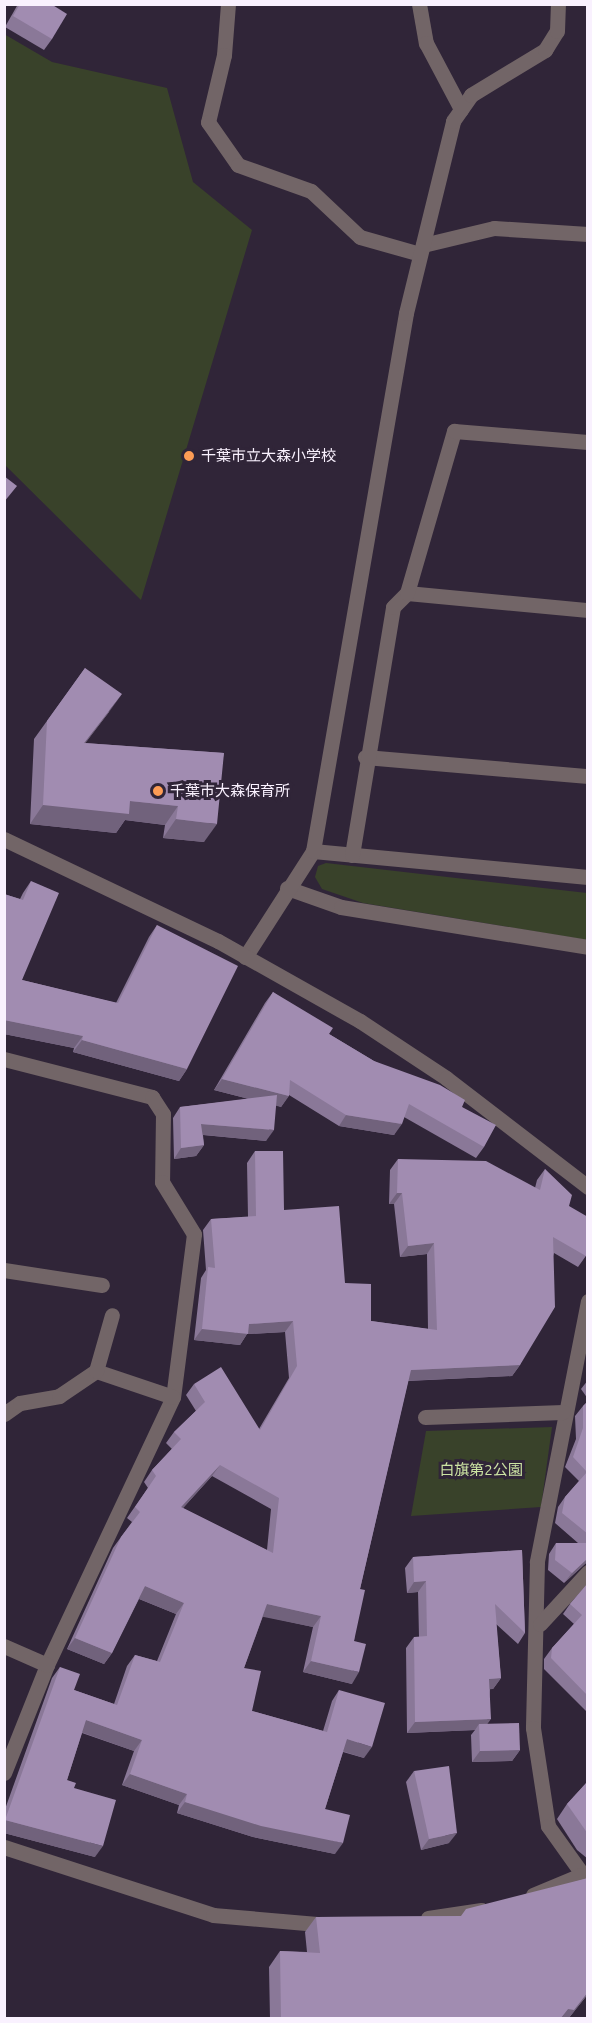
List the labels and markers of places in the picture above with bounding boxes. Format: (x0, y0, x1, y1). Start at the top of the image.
place label: 千葉市立大森小学校 (201, 447, 336, 465)
marker: 千葉市立大森小学校 (182, 449, 196, 463)
place label: 千葉市大森保育所 (170, 782, 290, 800)
marker: 千葉市大森保育所 (151, 784, 165, 798)

